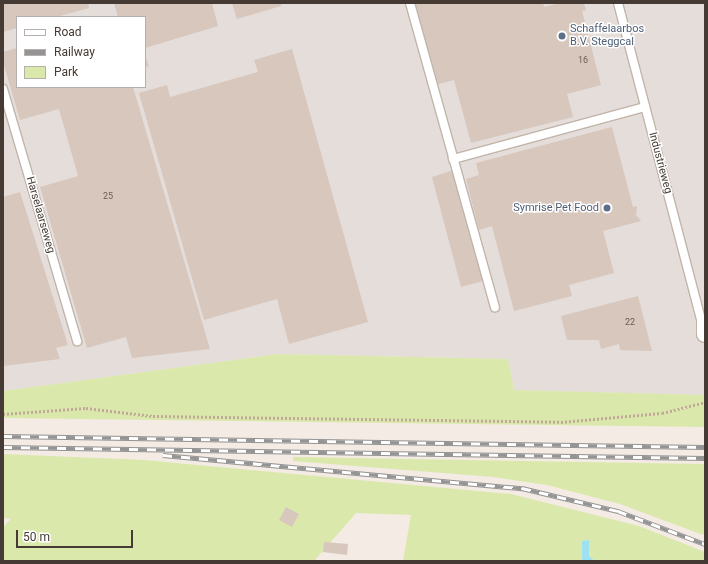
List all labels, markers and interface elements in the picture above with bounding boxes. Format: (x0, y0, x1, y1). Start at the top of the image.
legend (16, 16, 146, 88)
place label: Schaffelaarbos B.V. Steggcal (570, 23, 644, 49)
text: Road (54, 25, 82, 39)
marker: Schaffelaarbos B.V. Steggcal (557, 31, 567, 41)
text: Railway (54, 45, 95, 59)
house number: 16 (578, 55, 588, 65)
text: Park (54, 65, 78, 79)
street label: Industrieweg (645, 131, 675, 195)
street label: Harselaarseweg (23, 175, 57, 255)
house number: 25 (103, 191, 113, 201)
place label: Symrise Pet Food (513, 201, 599, 215)
marker: Symrise Pet Food (602, 203, 612, 213)
house number: 22 (625, 317, 635, 327)
scale bar (18, 522, 135, 548)
text: 50 m (23, 530, 50, 544)

